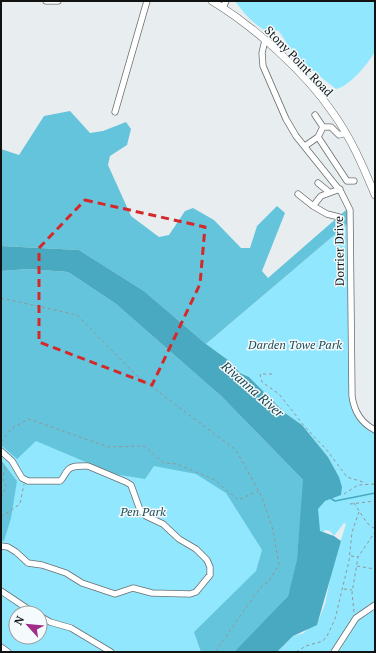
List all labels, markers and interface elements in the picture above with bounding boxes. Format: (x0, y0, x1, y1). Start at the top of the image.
street label: Stony Point Road (262, 23, 337, 100)
street label: Dorrier Drive (331, 216, 347, 286)
park label: Darden Towe Park (247, 337, 342, 352)
water label: Rivanna River (217, 356, 289, 422)
park label: Pen Park (119, 504, 166, 519)
north arrow (8, 605, 48, 645)
text: N (11, 613, 28, 627)

